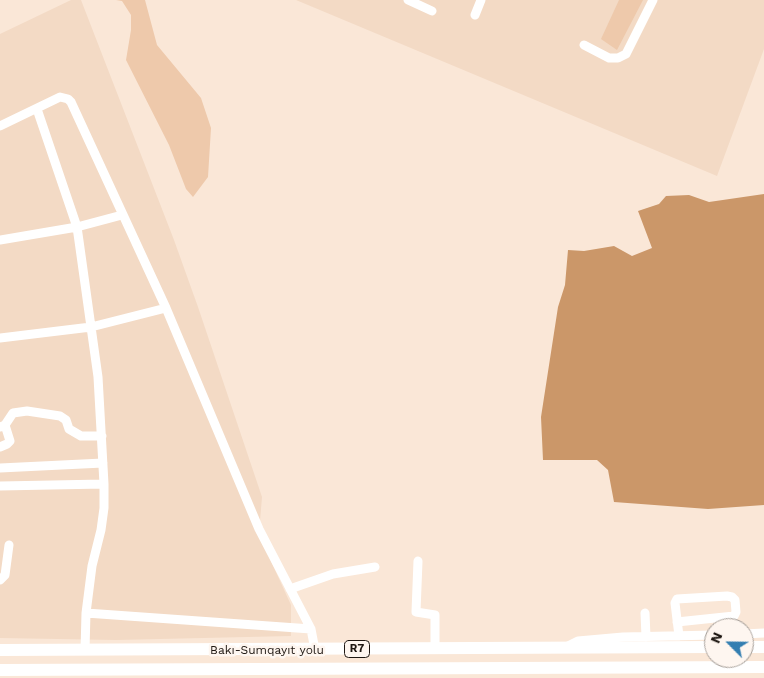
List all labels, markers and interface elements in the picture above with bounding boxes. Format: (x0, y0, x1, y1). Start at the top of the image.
north arrow (704, 618, 754, 668)
text: N (707, 630, 726, 645)
road number: R7 (344, 641, 370, 658)
street label: Bakı-Sumqayıt yolu (210, 643, 324, 657)

